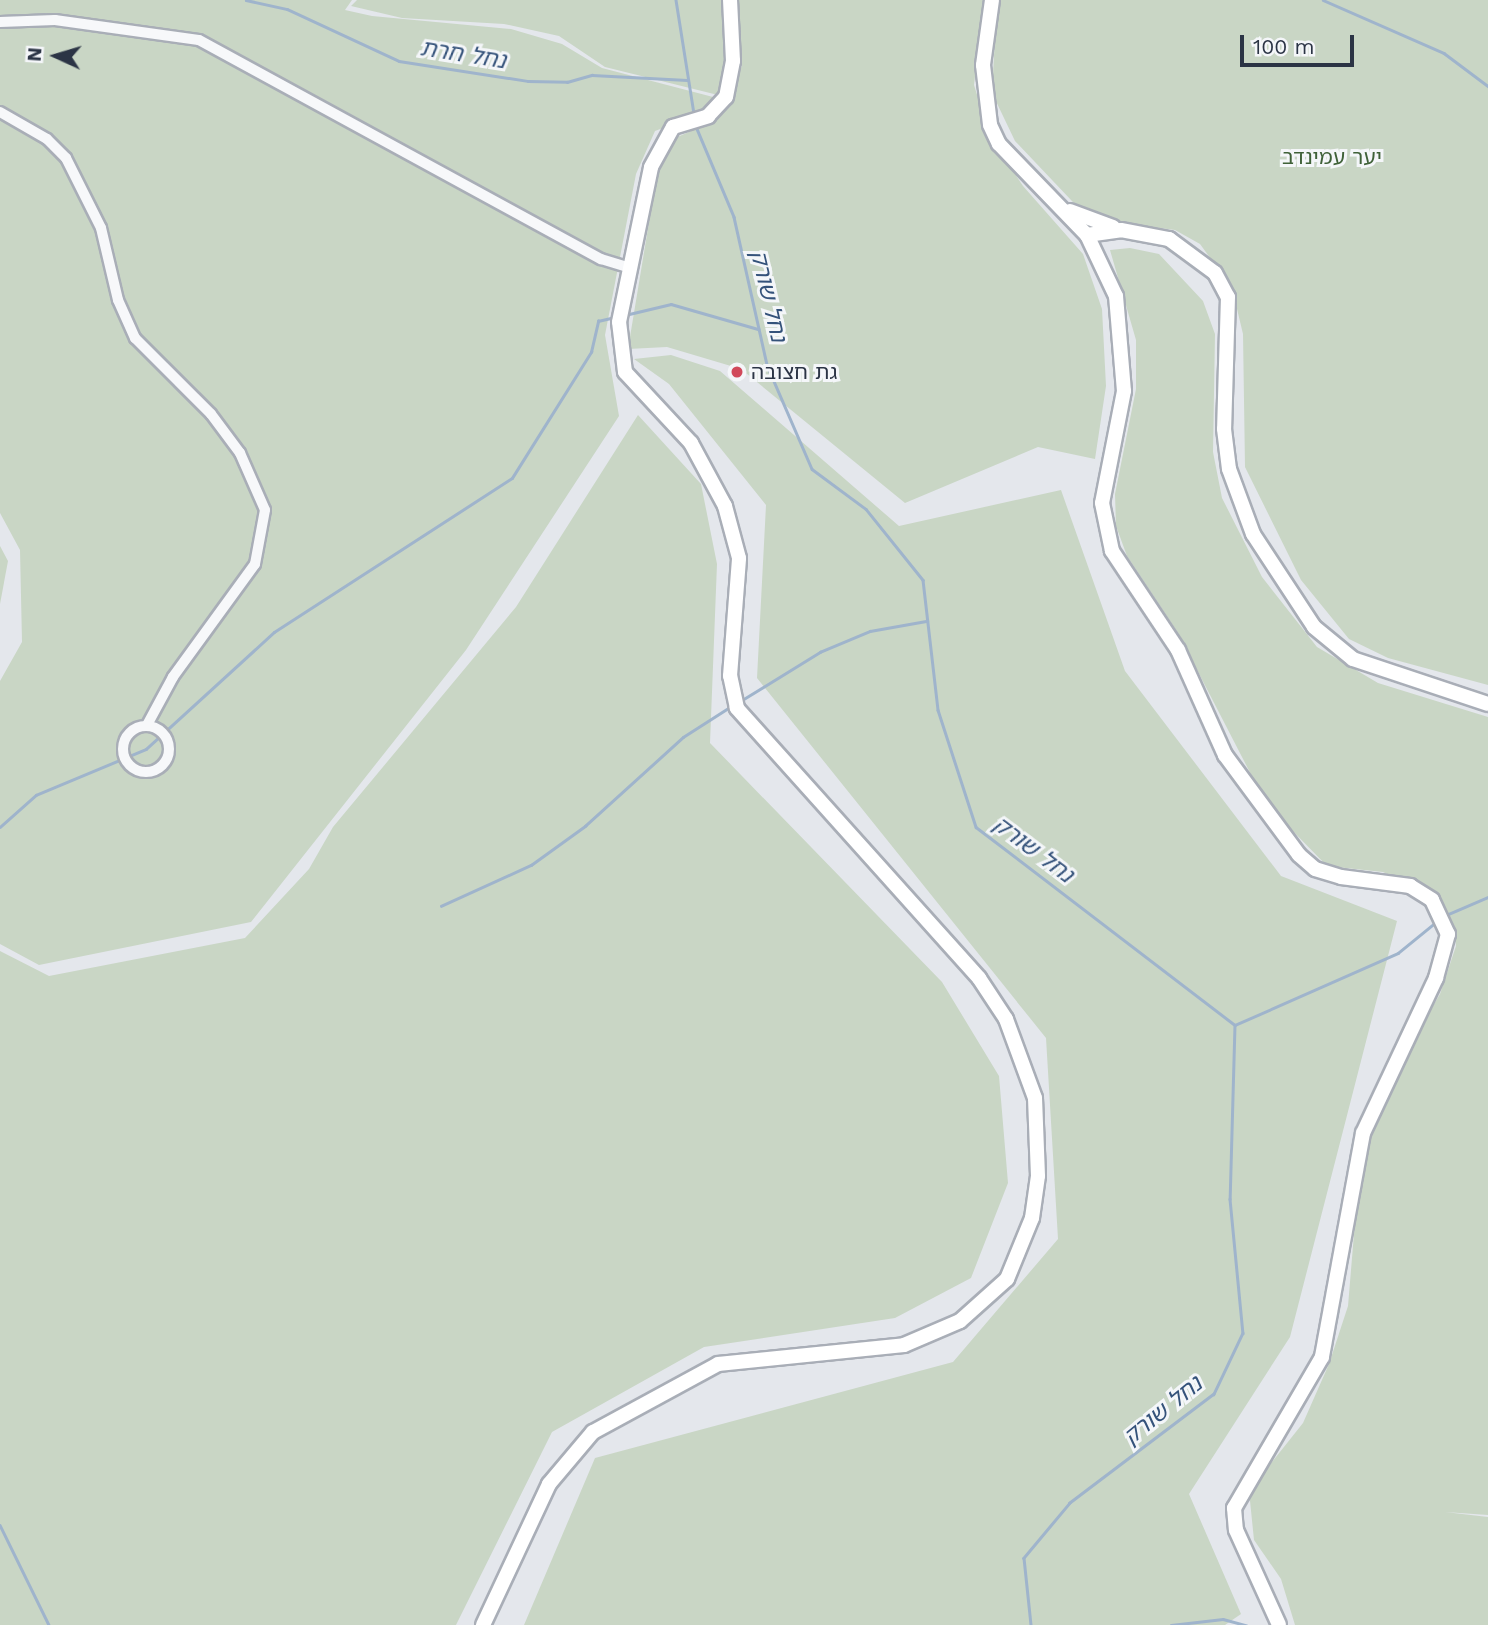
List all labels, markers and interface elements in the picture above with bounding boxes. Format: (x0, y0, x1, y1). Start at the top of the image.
north arrow (21, 21, 91, 91)
scale bar (1243, 21, 1357, 65)
text: 100 m (1253, 34, 1315, 59)
water label: נחל חרת (418, 35, 508, 75)
text: N (23, 47, 47, 62)
park label: יער עמינדב (1282, 144, 1382, 170)
water label: נחל שורק (744, 247, 792, 345)
place label: גת חצובה (751, 359, 837, 385)
marker: גת חצובה (729, 364, 745, 380)
water label: נחל שורק (987, 811, 1079, 889)
water label: נחל שורק (1118, 1371, 1208, 1451)

